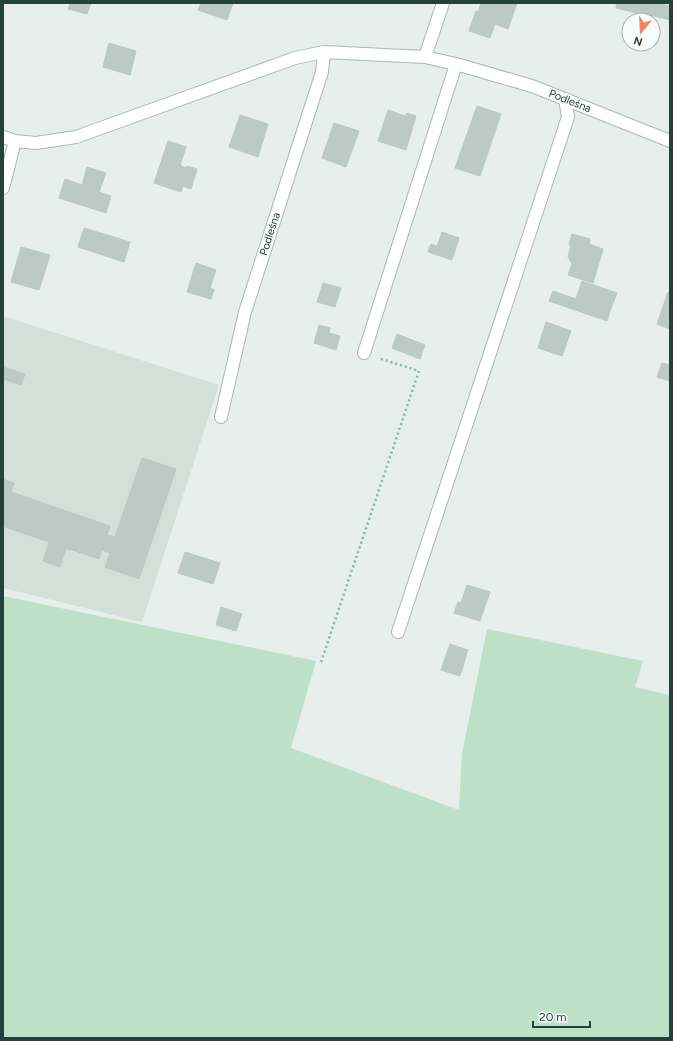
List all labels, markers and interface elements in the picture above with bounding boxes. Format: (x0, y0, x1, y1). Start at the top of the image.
north arrow (621, 12, 661, 52)
text: N (632, 34, 644, 49)
street label: Podleśna (547, 87, 593, 115)
street label: Podleśna (257, 211, 283, 257)
scale bar (533, 1003, 590, 1029)
text: 20 m (539, 1010, 567, 1024)

